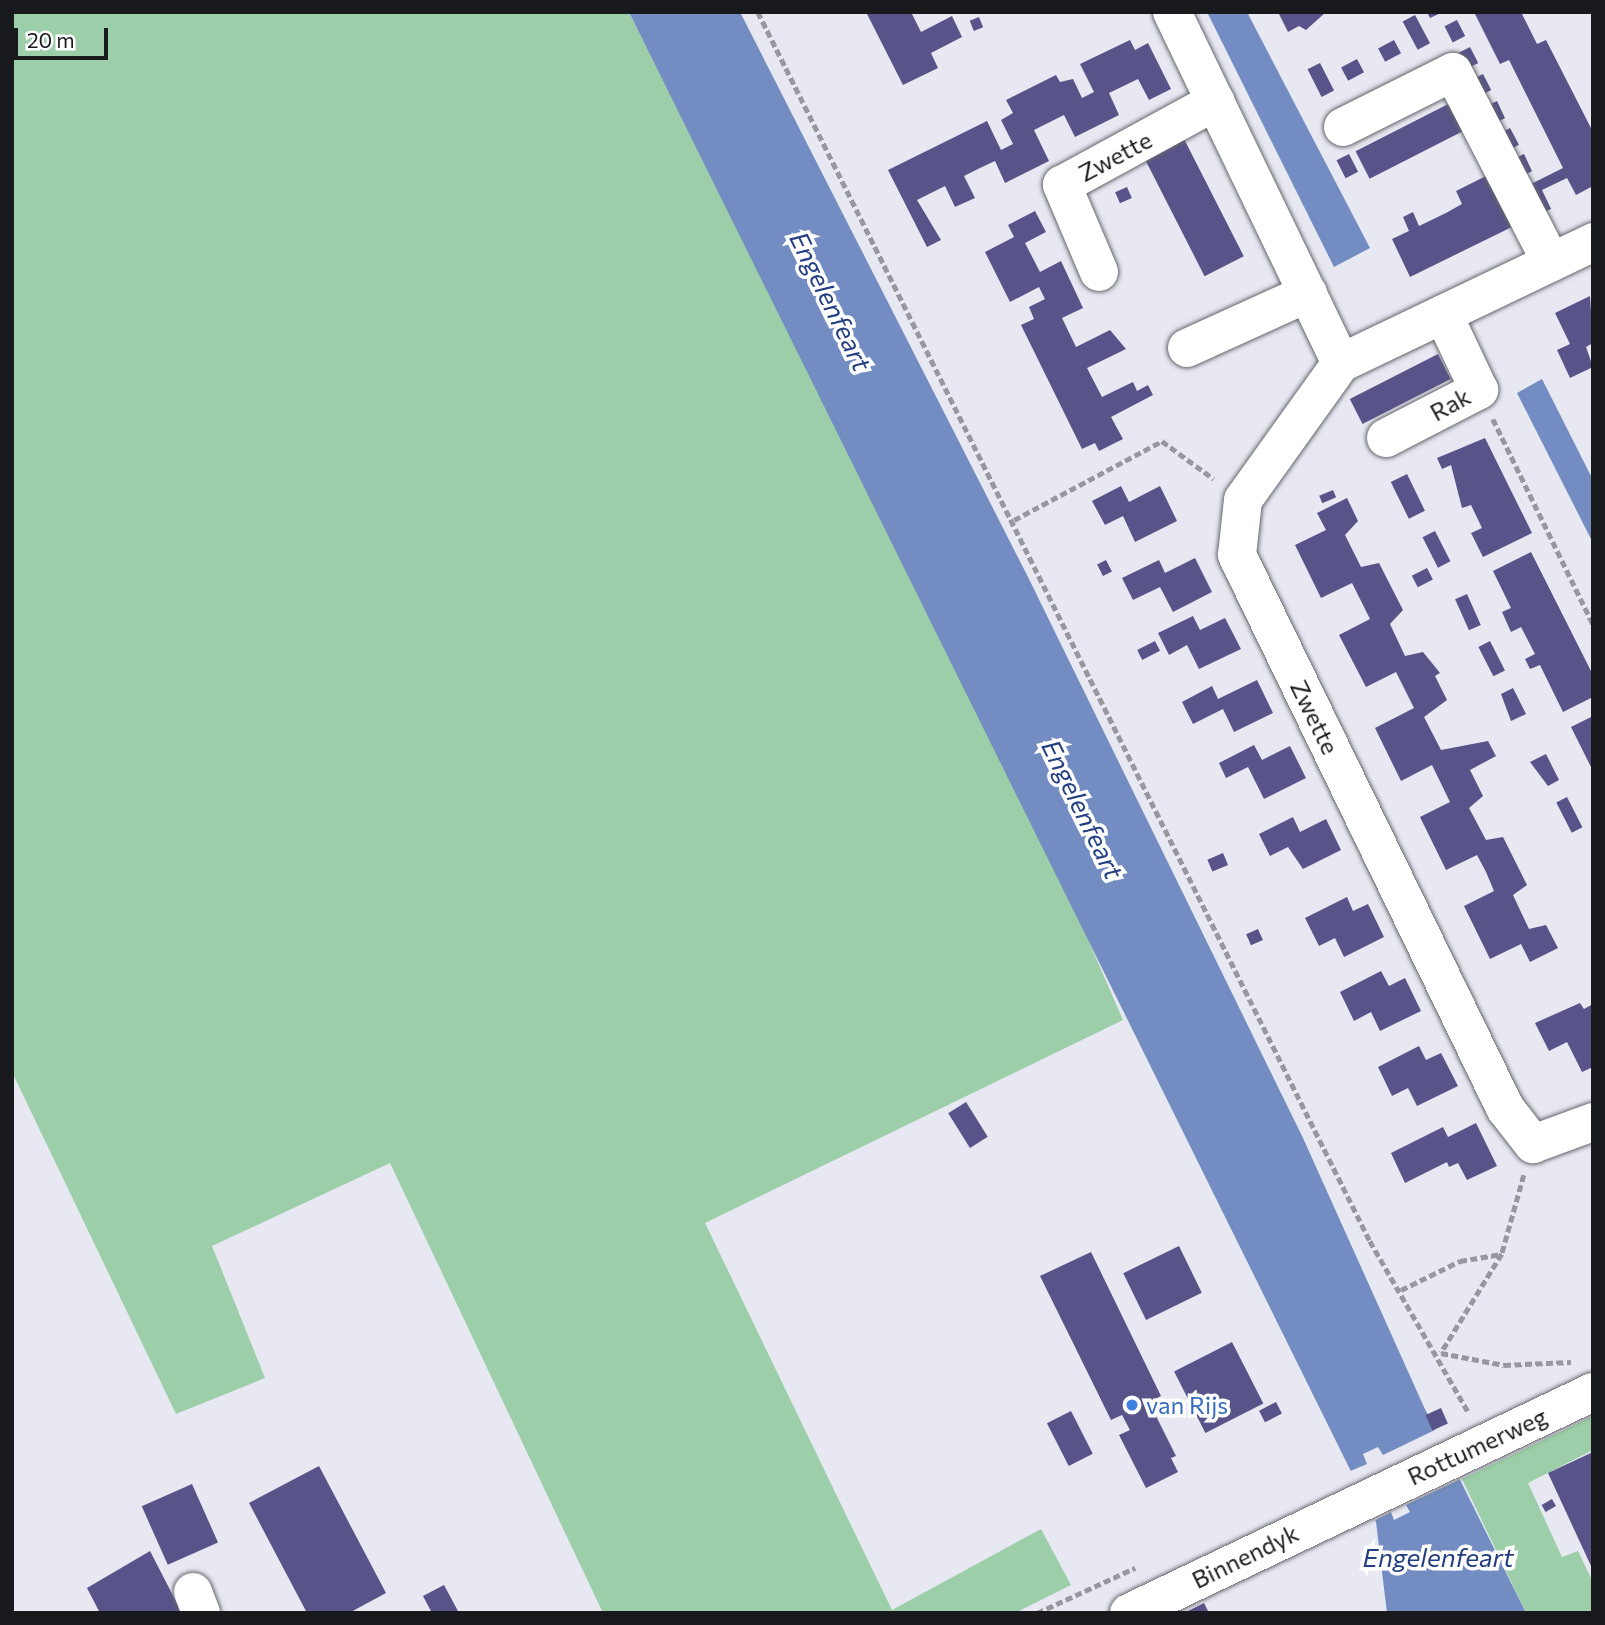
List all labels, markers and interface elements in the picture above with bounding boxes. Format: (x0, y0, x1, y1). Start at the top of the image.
scale bar (18, 14, 112, 58)
text: 20 m (27, 27, 75, 52)
street label: Zwette (1074, 125, 1156, 187)
water label: Engelenfeart (784, 226, 878, 376)
street label: Rak (1425, 381, 1475, 427)
street label: Zwette (1285, 675, 1345, 759)
water label: Engelenfeart (1036, 734, 1130, 884)
place label: van Rijs (1146, 1391, 1228, 1419)
marker: van Rijs (1124, 1397, 1140, 1413)
street label: Rottumerweg (1403, 1401, 1551, 1491)
street label: Binnendyk (1187, 1518, 1303, 1594)
water label: Engelenfeart (1362, 1541, 1514, 1573)

